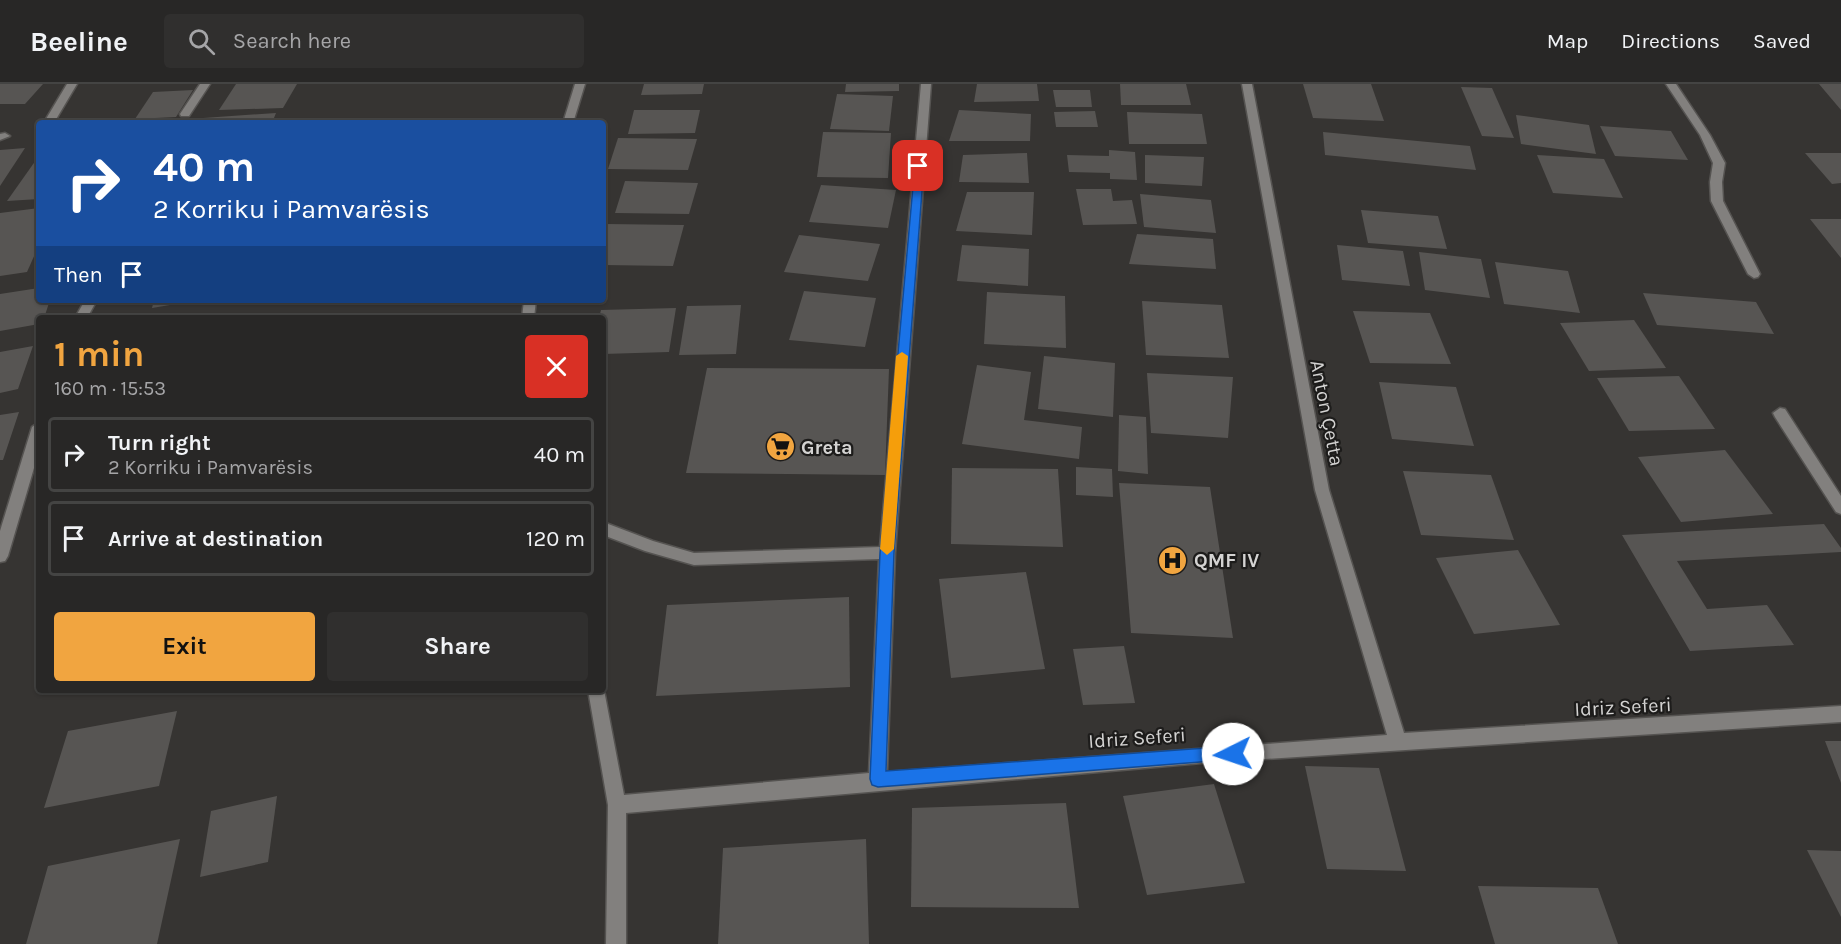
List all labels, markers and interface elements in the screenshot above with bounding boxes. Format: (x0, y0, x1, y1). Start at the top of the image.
search box (164, 14, 584, 68)
text: Beeline (30, 25, 128, 58)
icon: search (185, 25, 218, 58)
text: Search here (233, 28, 351, 54)
text: Map (1547, 29, 1588, 53)
text: Directions (1621, 29, 1720, 53)
text: Saved (1753, 29, 1811, 53)
pin (892, 140, 943, 191)
text: 40 m (153, 142, 255, 192)
icon: right (54, 144, 132, 222)
icon: arrive (901, 149, 934, 182)
text: 2 Korriku i Pamvarësis (153, 193, 430, 225)
icon: arrive (115, 258, 148, 291)
text: Then (54, 262, 103, 288)
text: 1 min (54, 333, 144, 375)
button: close (525, 335, 588, 398)
street label: Anton Çetta (1305, 358, 1349, 468)
text: 160 m · 15:53 (54, 377, 166, 400)
text: Turn right (108, 430, 211, 456)
supermarket icon: Greta (764, 431, 796, 463)
place label: Greta (801, 436, 853, 459)
icon: right (57, 438, 90, 471)
text: 40 m (534, 442, 585, 468)
text: 2 Korriku i Pamvarësis (108, 456, 313, 479)
icon: arrive (57, 522, 90, 555)
text: Arrive at destination (108, 526, 323, 552)
text: 120 m (526, 526, 585, 552)
hospital icon: QMF IV (1157, 544, 1189, 576)
place label: QMF IV (1194, 549, 1259, 572)
button: Exit (54, 612, 315, 681)
button: Share (327, 612, 588, 681)
street label: Idriz Seferi (1574, 693, 1672, 721)
position arrow (1201, 722, 1265, 786)
street label: Idriz Seferi (1088, 723, 1186, 753)

